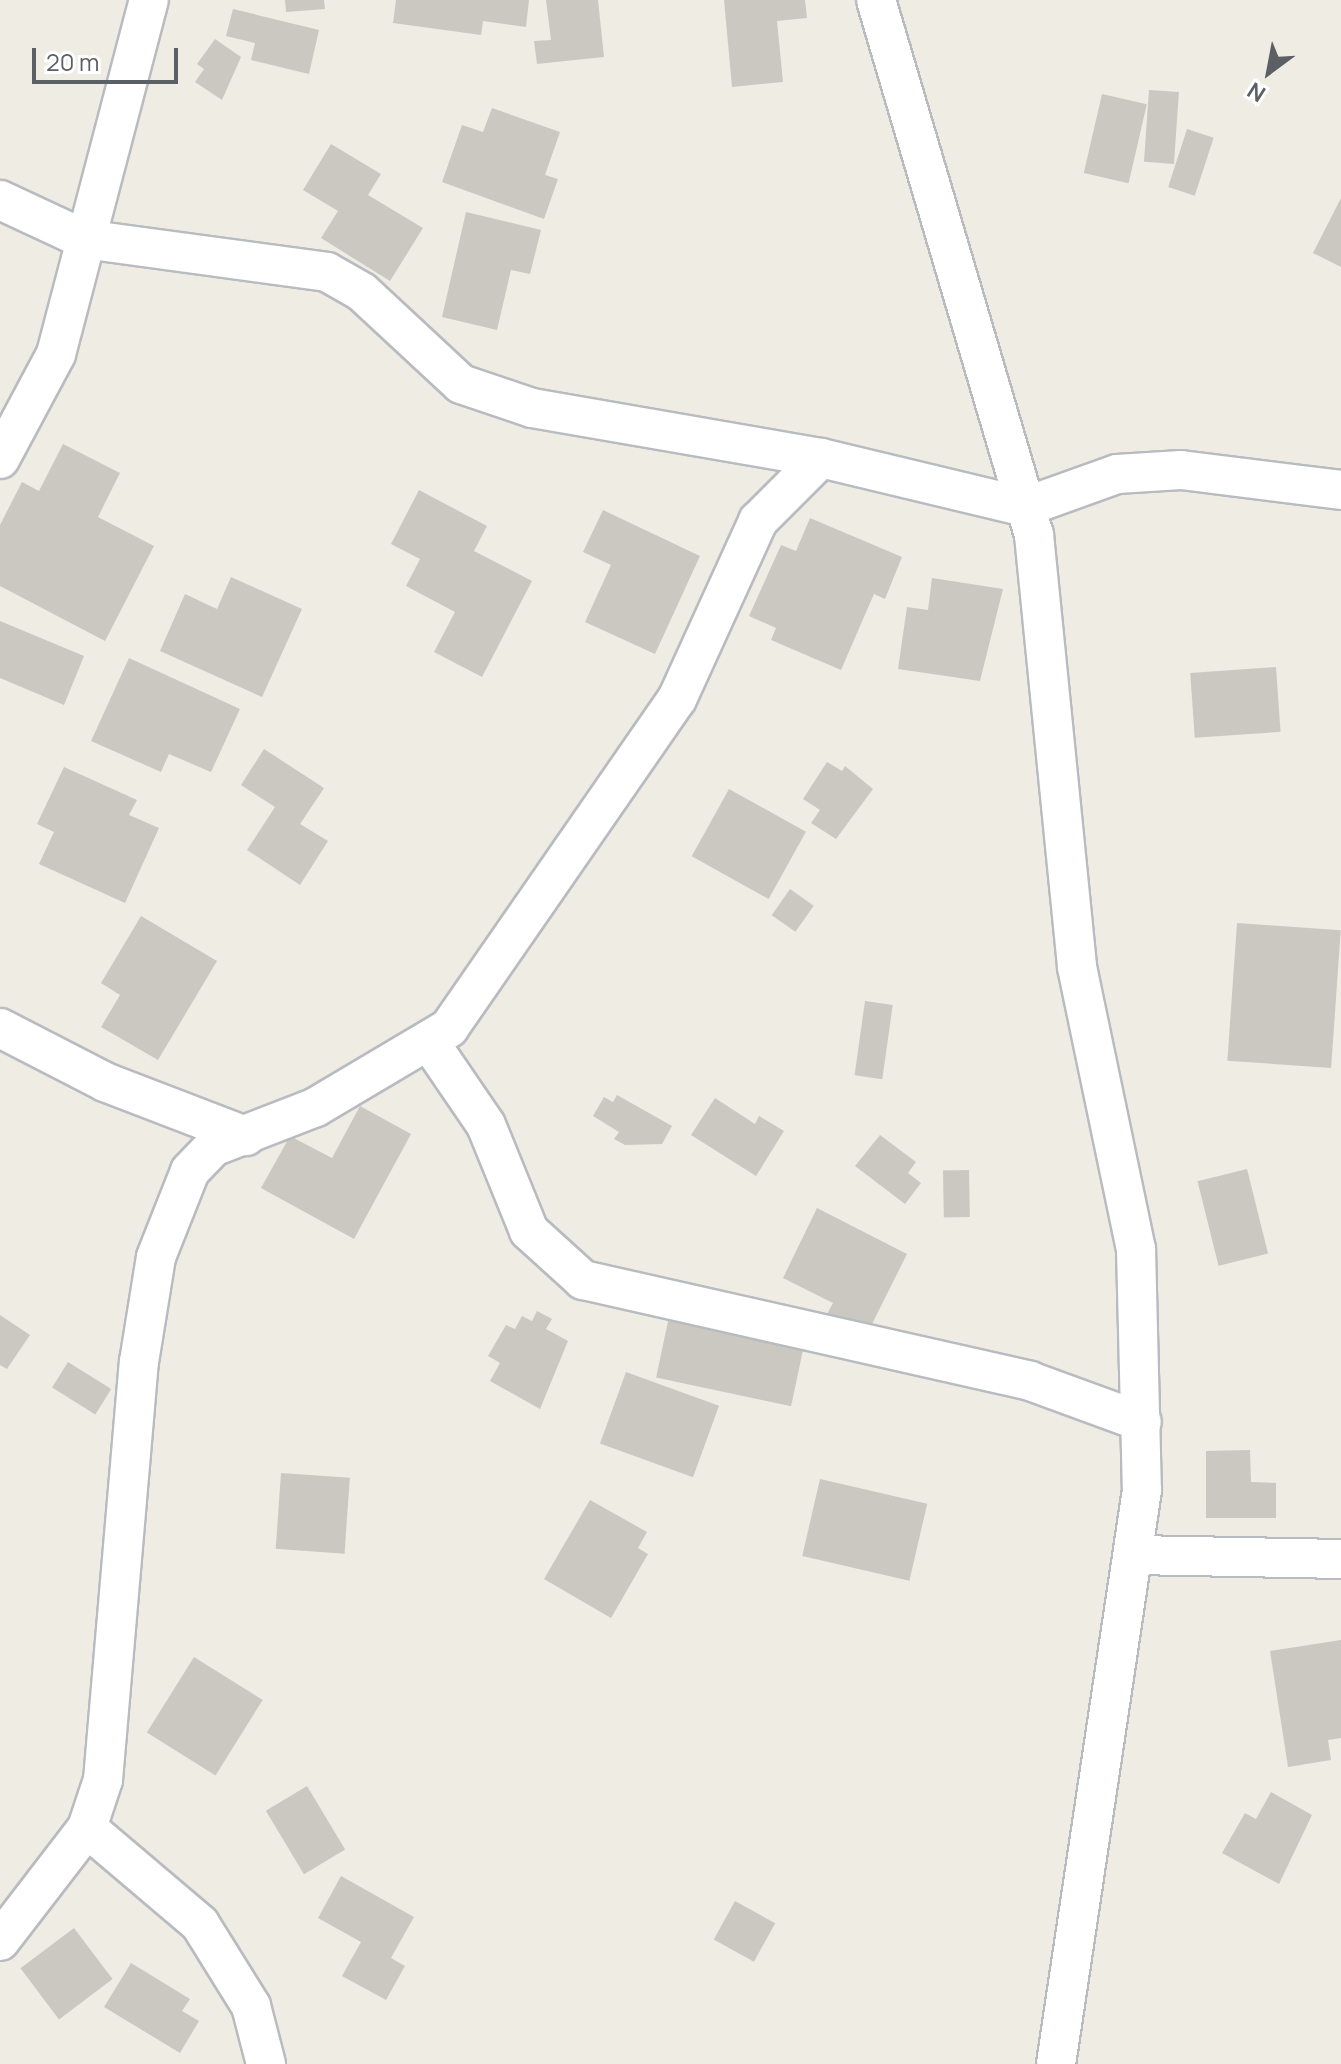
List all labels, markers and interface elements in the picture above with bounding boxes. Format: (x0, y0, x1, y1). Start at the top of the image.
scale bar (36, 32, 182, 82)
north arrow (1229, 32, 1309, 112)
text: 20 m (46, 45, 99, 78)
text: N (1242, 75, 1271, 109)

